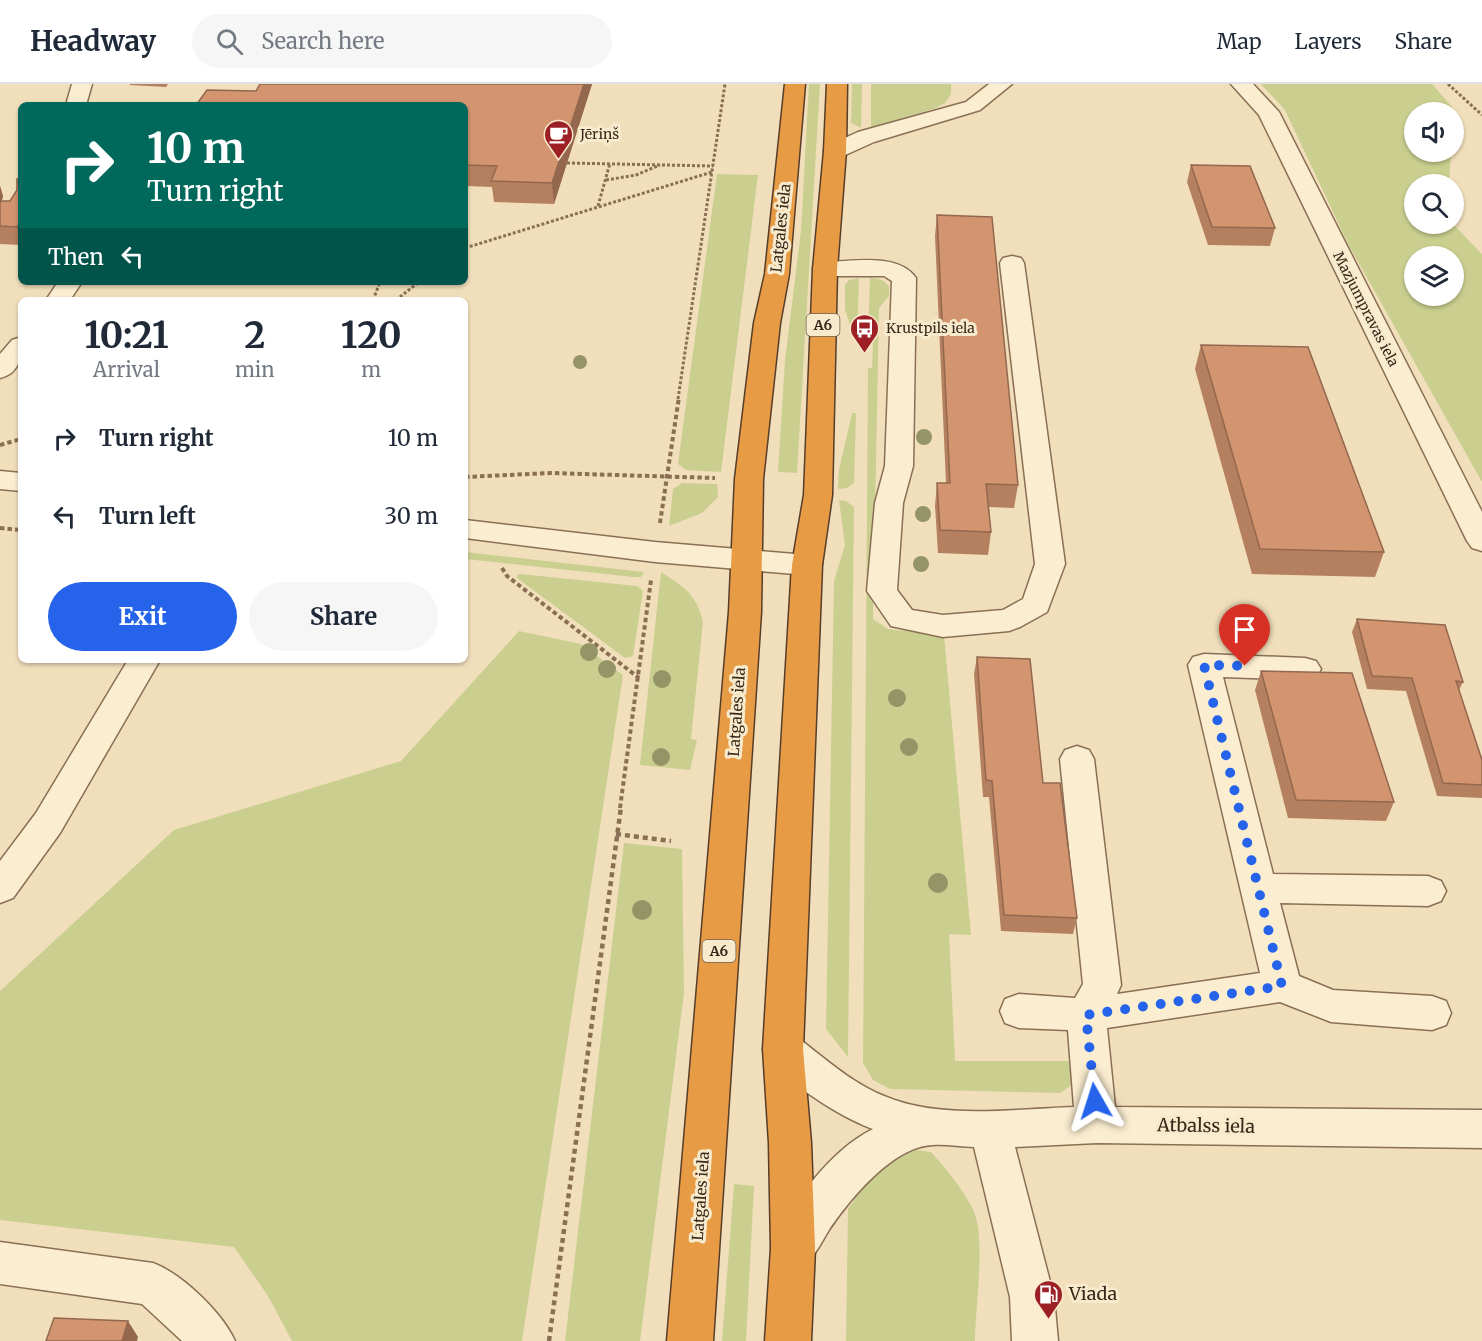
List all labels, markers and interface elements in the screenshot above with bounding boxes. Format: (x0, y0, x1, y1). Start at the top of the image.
search box (192, 14, 612, 68)
text: Headway (30, 23, 156, 59)
icon: search (213, 25, 246, 58)
text: Search here (261, 27, 385, 55)
text: Map (1217, 28, 1262, 55)
text: Layers (1295, 28, 1362, 55)
text: Share (1395, 28, 1452, 55)
map controls (1404, 102, 1464, 306)
button: sound (1404, 102, 1464, 162)
cafe icon: Jēriņš (543, 118, 575, 160)
text: 10 m (147, 122, 245, 174)
place label: Jēriņš (579, 125, 619, 143)
icon: right (48, 126, 126, 204)
text: Turn right (147, 174, 284, 208)
button: search (1404, 174, 1464, 234)
street label: Latgales iela (766, 183, 795, 273)
icon: left (116, 240, 149, 273)
text: Then (48, 243, 104, 271)
button: layers (1404, 246, 1464, 306)
street label: Mazjumpravas iela (1329, 248, 1403, 370)
bus stop icon: Krustpils iela (849, 312, 881, 354)
text: 10:21 (84, 313, 169, 358)
text: 2 (244, 313, 265, 358)
text: 120 (341, 313, 402, 358)
road number: A6 (806, 314, 840, 336)
place label: Krustpils iela (886, 319, 975, 337)
text: Arrival (93, 357, 160, 382)
text: min (235, 357, 275, 382)
text: m (361, 357, 381, 382)
icon: right (48, 422, 81, 455)
text: Turn right (99, 424, 213, 452)
text: 10 m (388, 424, 438, 452)
icon: left (48, 500, 81, 533)
text: Turn left (99, 502, 196, 530)
text: 30 m (384, 502, 438, 530)
button: Exit (48, 582, 237, 651)
button: Share (249, 582, 438, 651)
pin (1219, 604, 1270, 666)
icon: arrive (1228, 613, 1261, 646)
street label: Latgales iela (724, 667, 749, 757)
road number: A6 (702, 940, 736, 962)
position arrow (1063, 1069, 1127, 1133)
street label: Atbalss iela (1156, 1113, 1255, 1138)
street label: Latgales iela (688, 1151, 713, 1241)
fuel station icon: Viada (1032, 1278, 1064, 1320)
place label: Viada (1068, 1282, 1117, 1305)

